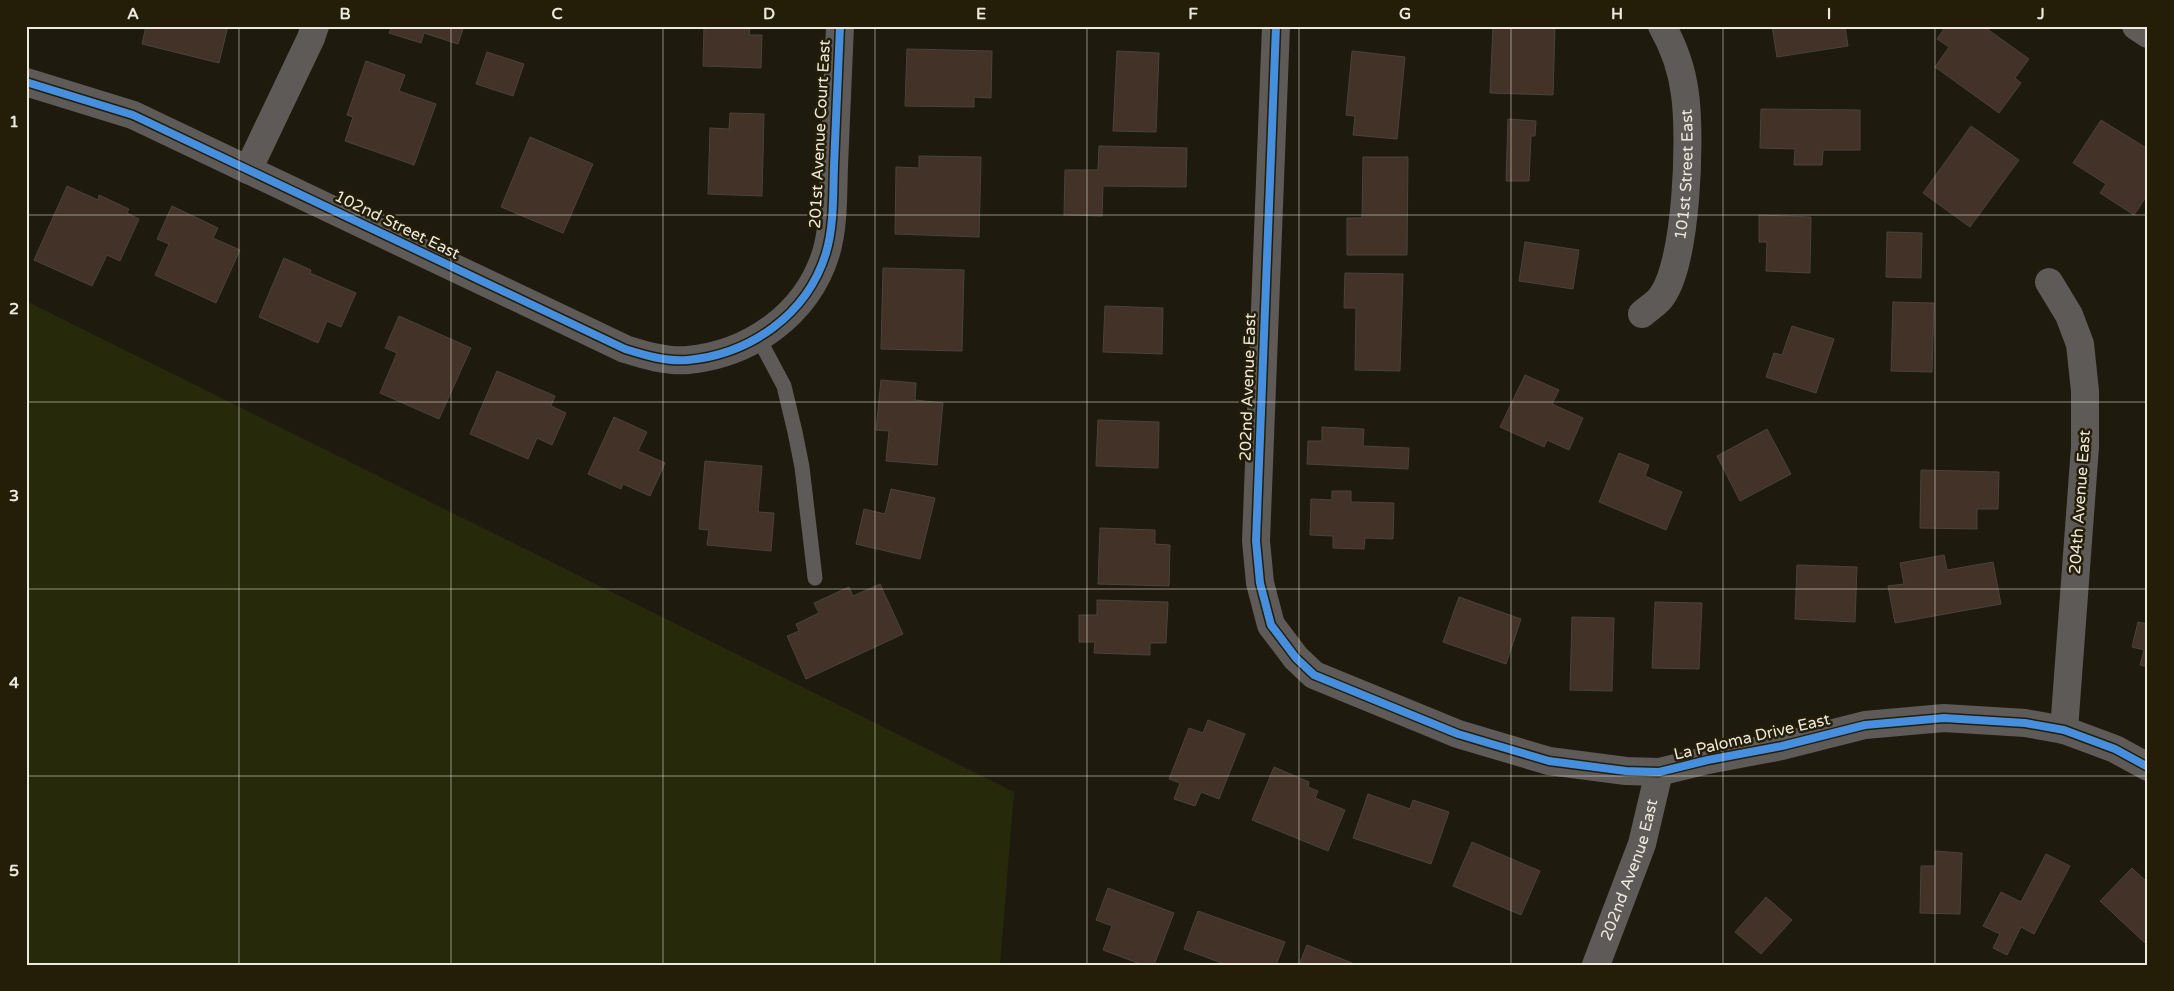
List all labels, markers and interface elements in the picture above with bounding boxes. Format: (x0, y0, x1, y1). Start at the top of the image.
text: A (127, 4, 139, 24)
text: B (339, 4, 351, 24)
text: C (551, 4, 563, 24)
text: D (763, 4, 775, 24)
text: E (976, 4, 986, 24)
text: F (1188, 4, 1198, 24)
text: G (1399, 4, 1411, 24)
text: H (1611, 4, 1623, 24)
text: I (1827, 4, 1831, 24)
text: J (2036, 4, 2045, 24)
street label: 201st Avenue Court East (805, 39, 835, 229)
street label: 101st Street East (1670, 109, 1697, 241)
text: 1 (9, 112, 19, 132)
street label: 102nd Street East (331, 186, 463, 264)
text: 2 (9, 299, 19, 319)
street label: 202nd Avenue East (1235, 313, 1261, 461)
street label: 204th Avenue East (2065, 429, 2095, 575)
text: 3 (9, 486, 19, 506)
text: 4 (9, 673, 19, 693)
street label: La Paloma Drive East (1672, 709, 1832, 765)
street label: 202nd Avenue East (1596, 797, 1662, 944)
text: 5 (9, 861, 19, 881)

